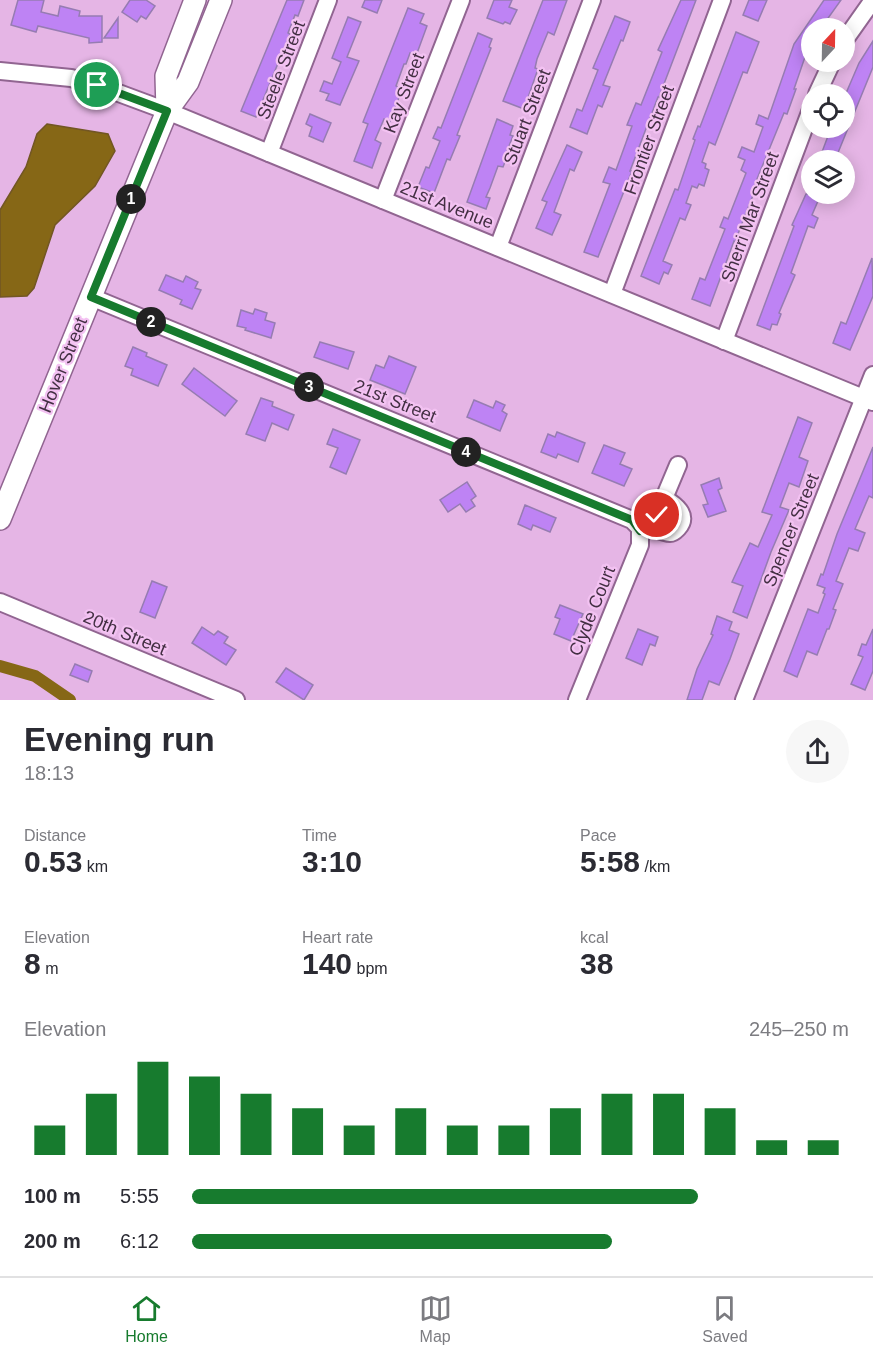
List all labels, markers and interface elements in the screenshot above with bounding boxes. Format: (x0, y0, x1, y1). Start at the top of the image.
street label: Steele Street (253, 18, 309, 122)
north arrow (801, 18, 855, 72)
map controls (801, 18, 855, 204)
street label: Kay Street (380, 50, 428, 136)
pin (71, 59, 122, 110)
street label: Stuart Street (500, 66, 554, 168)
icon: arrive (80, 68, 113, 101)
street label: Frontier Street (620, 83, 678, 197)
button: locate (801, 84, 855, 138)
street label: Sherri Mar Street (717, 149, 783, 285)
button: layers (801, 150, 855, 204)
street label: 21st Avenue (397, 177, 497, 233)
pin: 1 (116, 184, 146, 214)
text: 1 (127, 190, 135, 207)
pin: 2 (136, 307, 166, 337)
text: 2 (147, 313, 155, 330)
street label: Hover Street (35, 314, 91, 416)
pin: 3 (294, 372, 324, 402)
street label: 21st Street (351, 375, 439, 427)
text: 3 (305, 378, 313, 395)
pin: 4 (451, 437, 481, 467)
text: 4 (462, 443, 470, 460)
street label: Spencer Street (759, 471, 823, 589)
pin (631, 489, 682, 540)
icon: check (640, 498, 673, 531)
street label: Clyde Court (565, 563, 619, 659)
street label: 20th Street (81, 607, 169, 659)
button: share (786, 720, 849, 783)
text: Evening run (24, 721, 215, 758)
text: 18:13 (24, 762, 74, 784)
text: Distance (24, 827, 86, 844)
text: Time (302, 827, 337, 844)
text: Pace (580, 827, 616, 844)
text: 0.53 (24, 845, 82, 878)
text: 3:10 (302, 845, 362, 878)
text: 5:58 (580, 845, 640, 878)
text: km (82, 858, 108, 875)
text: /km (640, 858, 670, 875)
text: Elevation (24, 929, 90, 946)
text: Heart rate (302, 929, 373, 946)
text: kcal (580, 929, 608, 946)
text: 8 (24, 947, 41, 980)
text: 140 (302, 947, 352, 980)
text: 38 (580, 947, 613, 980)
text: m (41, 960, 58, 977)
text: bpm (352, 960, 388, 977)
text: Elevation (24, 1018, 106, 1040)
text: 245–250 m (749, 1018, 849, 1040)
text: 100 m (24, 1185, 81, 1207)
text: 5:55 (120, 1185, 159, 1207)
text: 200 m (24, 1230, 81, 1252)
text: 6:12 (120, 1230, 159, 1252)
tab: Home (125, 1292, 168, 1346)
tab: Map (419, 1292, 452, 1346)
tab: Saved (702, 1292, 748, 1346)

